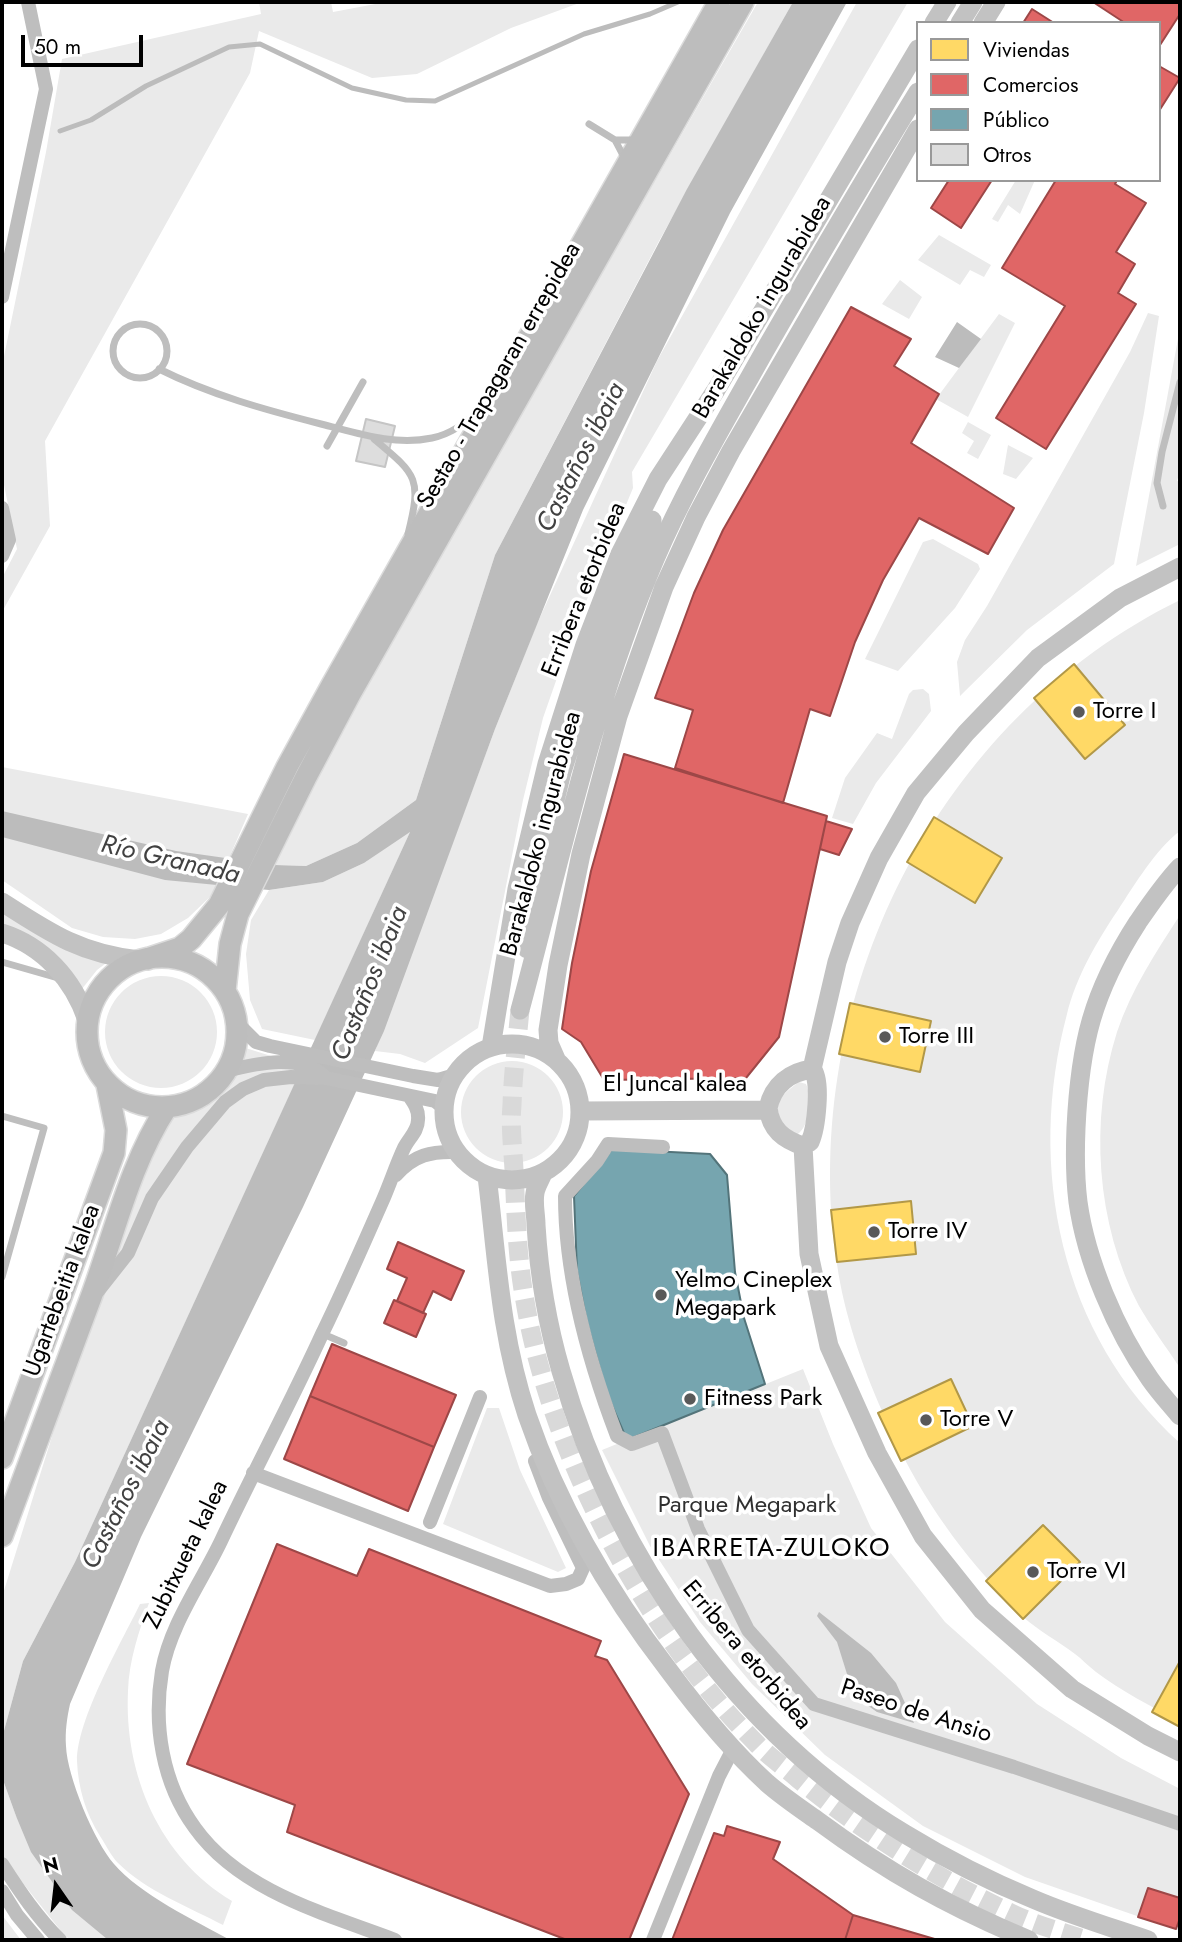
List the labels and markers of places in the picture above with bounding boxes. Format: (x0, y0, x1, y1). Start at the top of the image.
place label: Torre I (1093, 698, 1156, 726)
marker: Torre I (1071, 704, 1087, 720)
place label: Torre III (899, 1023, 974, 1051)
marker: Torre III (877, 1029, 893, 1045)
place label: Torre IV (888, 1218, 967, 1246)
marker: Torre IV (866, 1224, 882, 1240)
place label: Yelmo Cineplex Megapark (675, 1267, 832, 1323)
marker: Yelmo Cineplex Megapark (653, 1287, 669, 1303)
place label: Fitness Park (704, 1385, 822, 1413)
marker: Fitness Park (682, 1391, 698, 1407)
place label: Torre V (940, 1406, 1013, 1434)
marker: Torre V (918, 1412, 934, 1428)
place label: Torre VI (1047, 1558, 1126, 1586)
marker: Torre VI (1025, 1564, 1041, 1580)

